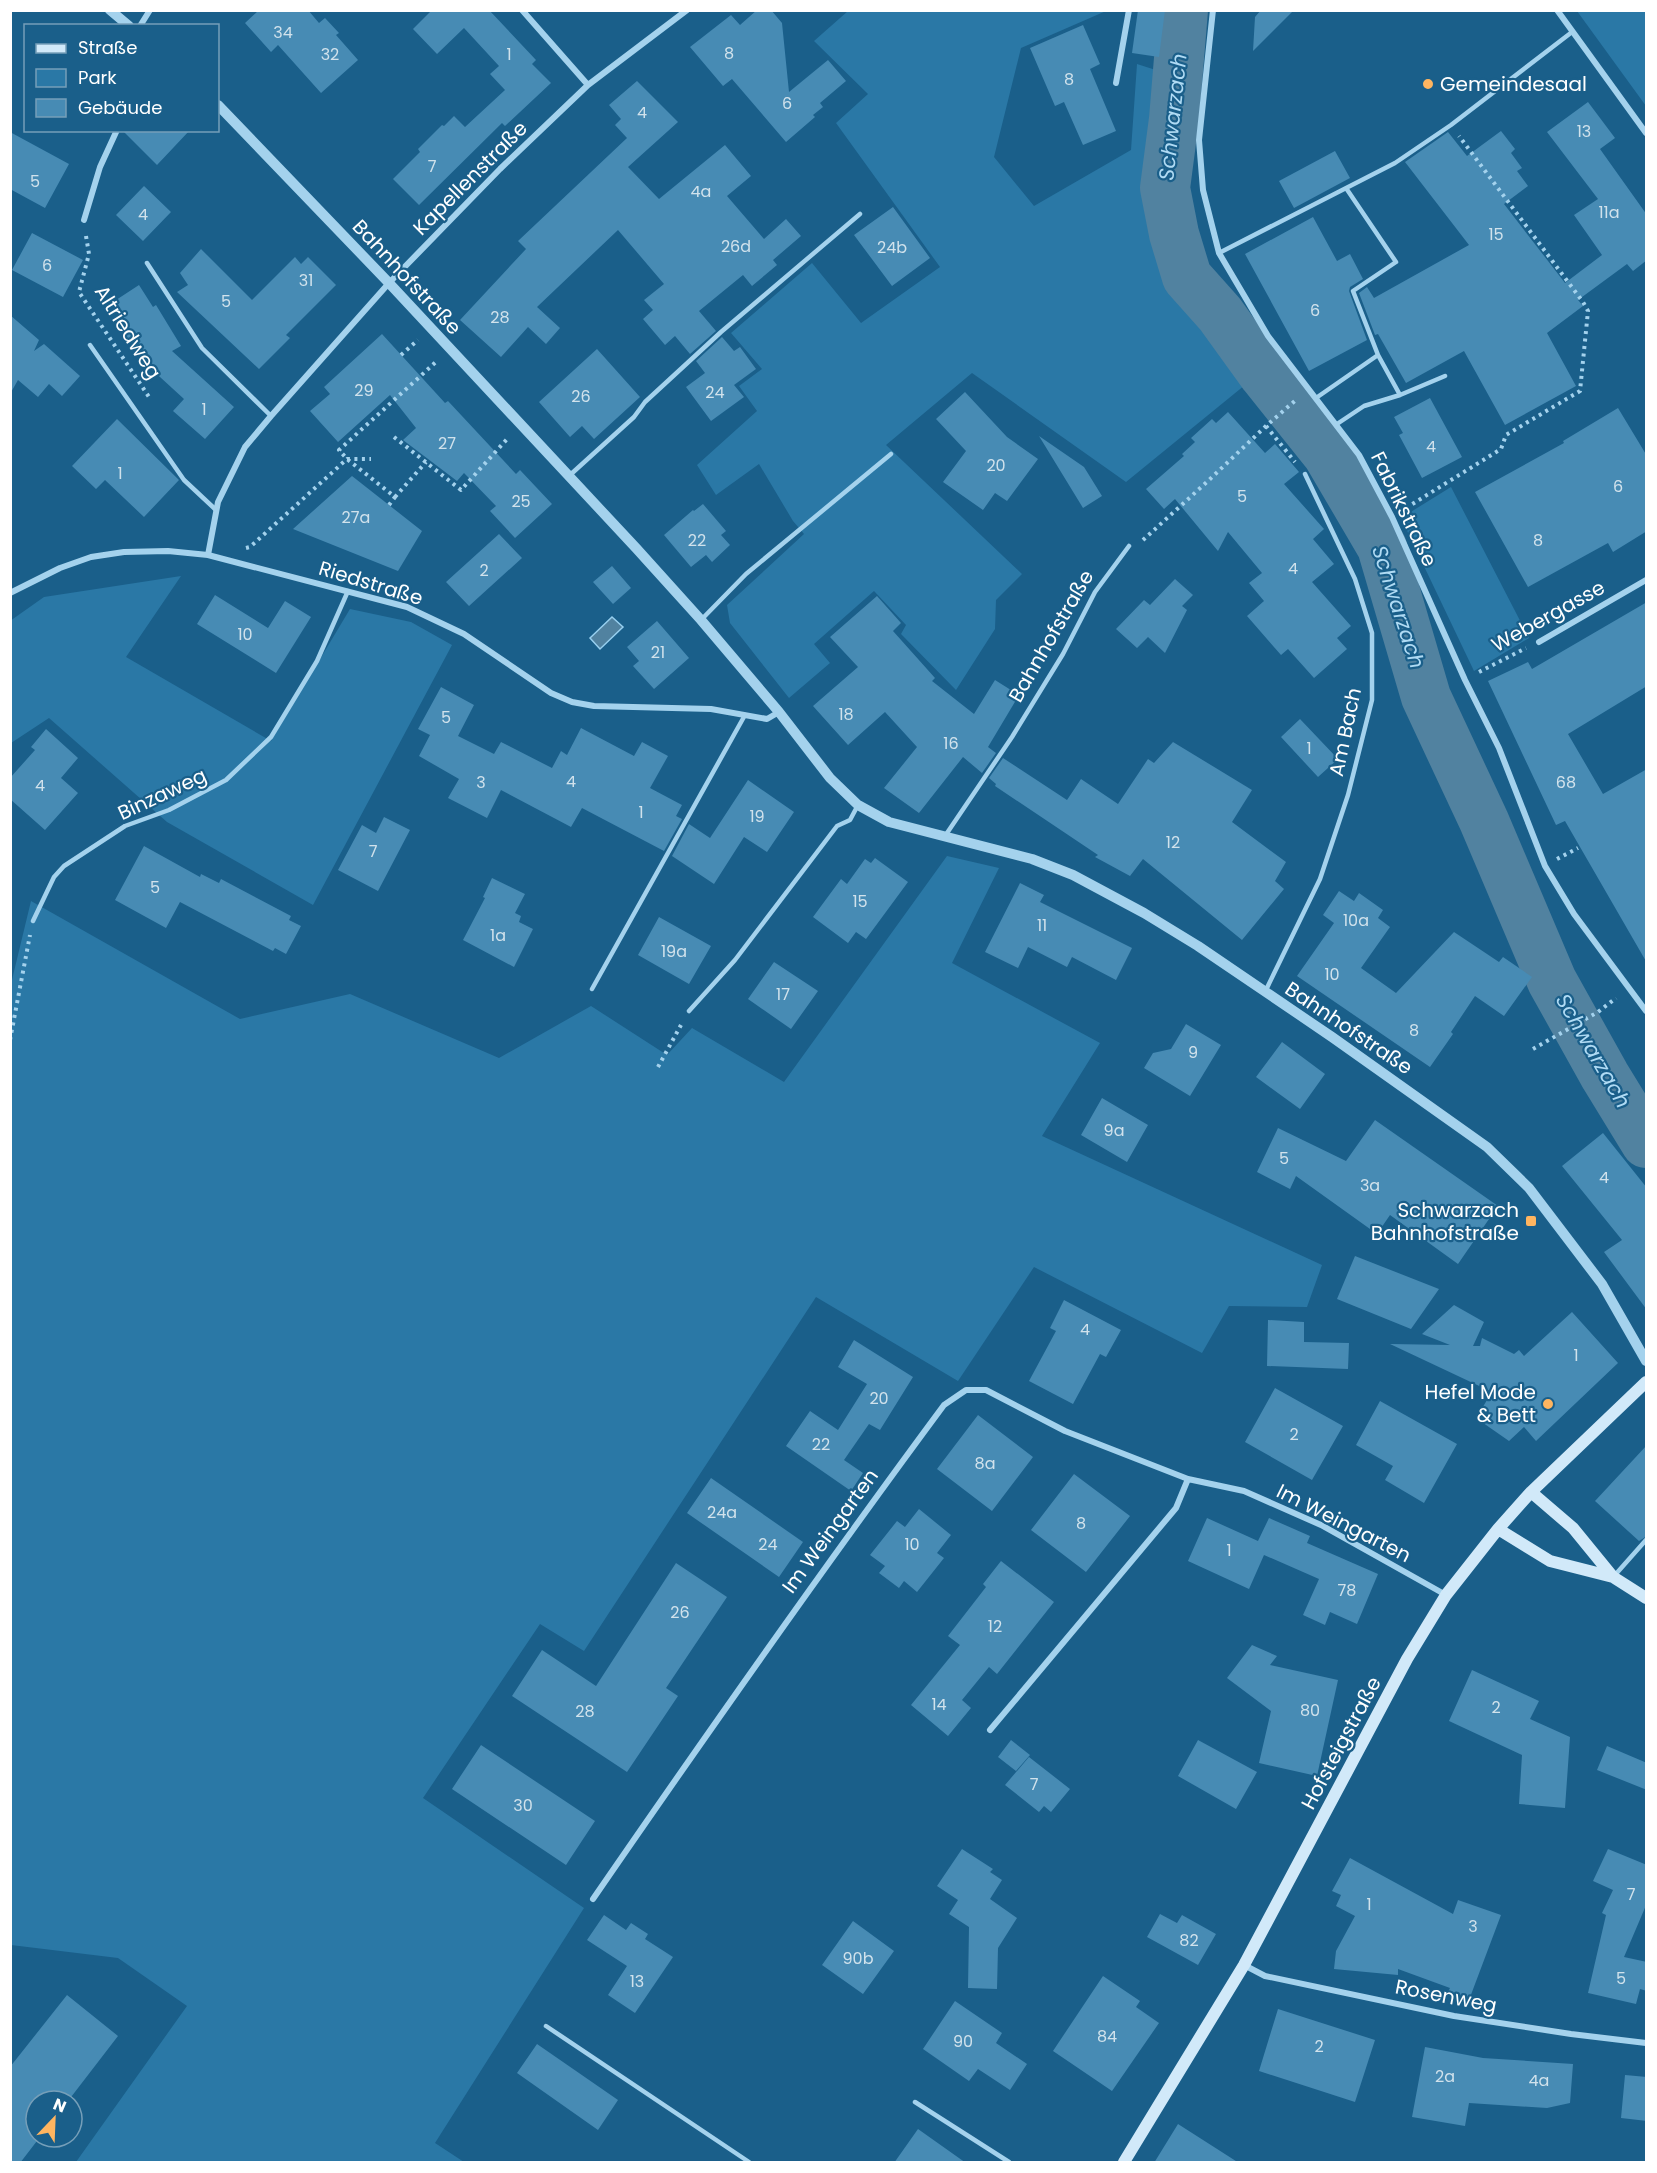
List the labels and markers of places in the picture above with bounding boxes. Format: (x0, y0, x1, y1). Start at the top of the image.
place label: Gemeindesaal (1440, 70, 1587, 98)
marker: Gemeindesaal (1421, 77, 1435, 91)
place label: Schwarzach Bahnhofstraße (1371, 1196, 1519, 1247)
marker: Schwarzach Bahnhofstraße (1524, 1214, 1538, 1228)
place label: Hefel Mode & Bett (1425, 1378, 1536, 1429)
marker: Hefel Mode & Bett (1541, 1397, 1555, 1411)

